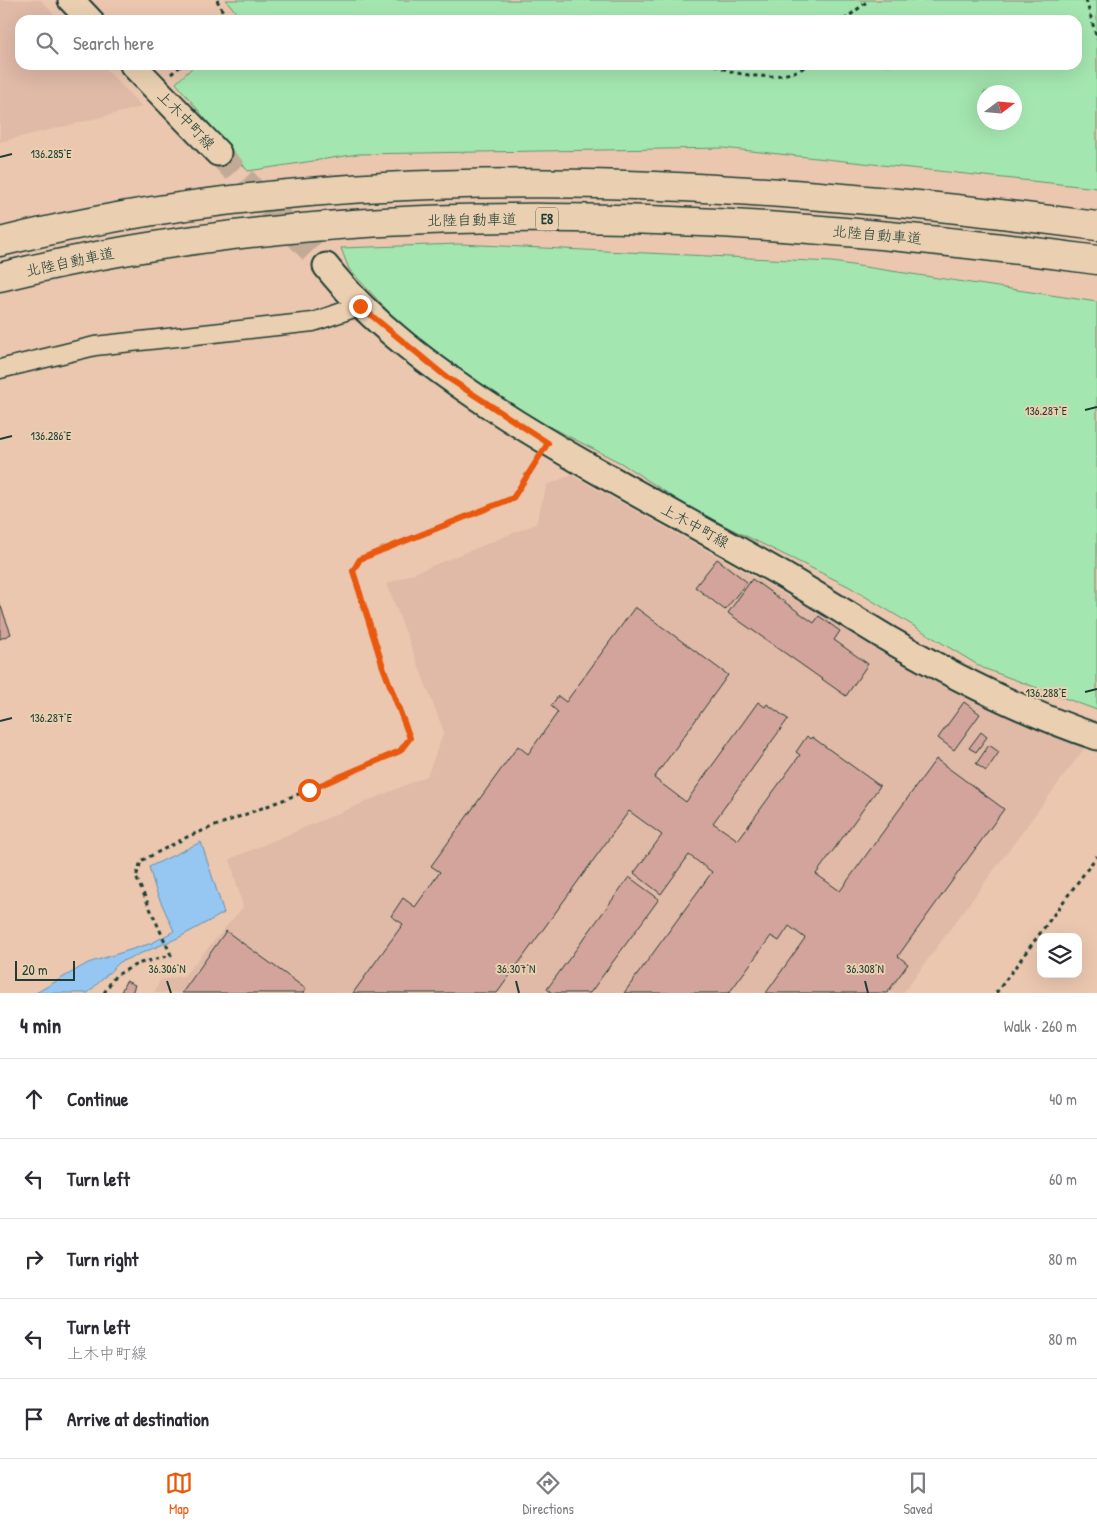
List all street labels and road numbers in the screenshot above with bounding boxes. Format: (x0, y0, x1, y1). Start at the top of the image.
street label: 上木中町線 (153, 85, 220, 154)
street label: 北陸自動車道 (427, 208, 517, 231)
road number: E8 (536, 208, 558, 230)
street label: 北陸自動車道 (831, 220, 923, 249)
street label: 北陸自動車道 (24, 242, 116, 281)
street label: 上木中町線 (657, 498, 733, 553)

